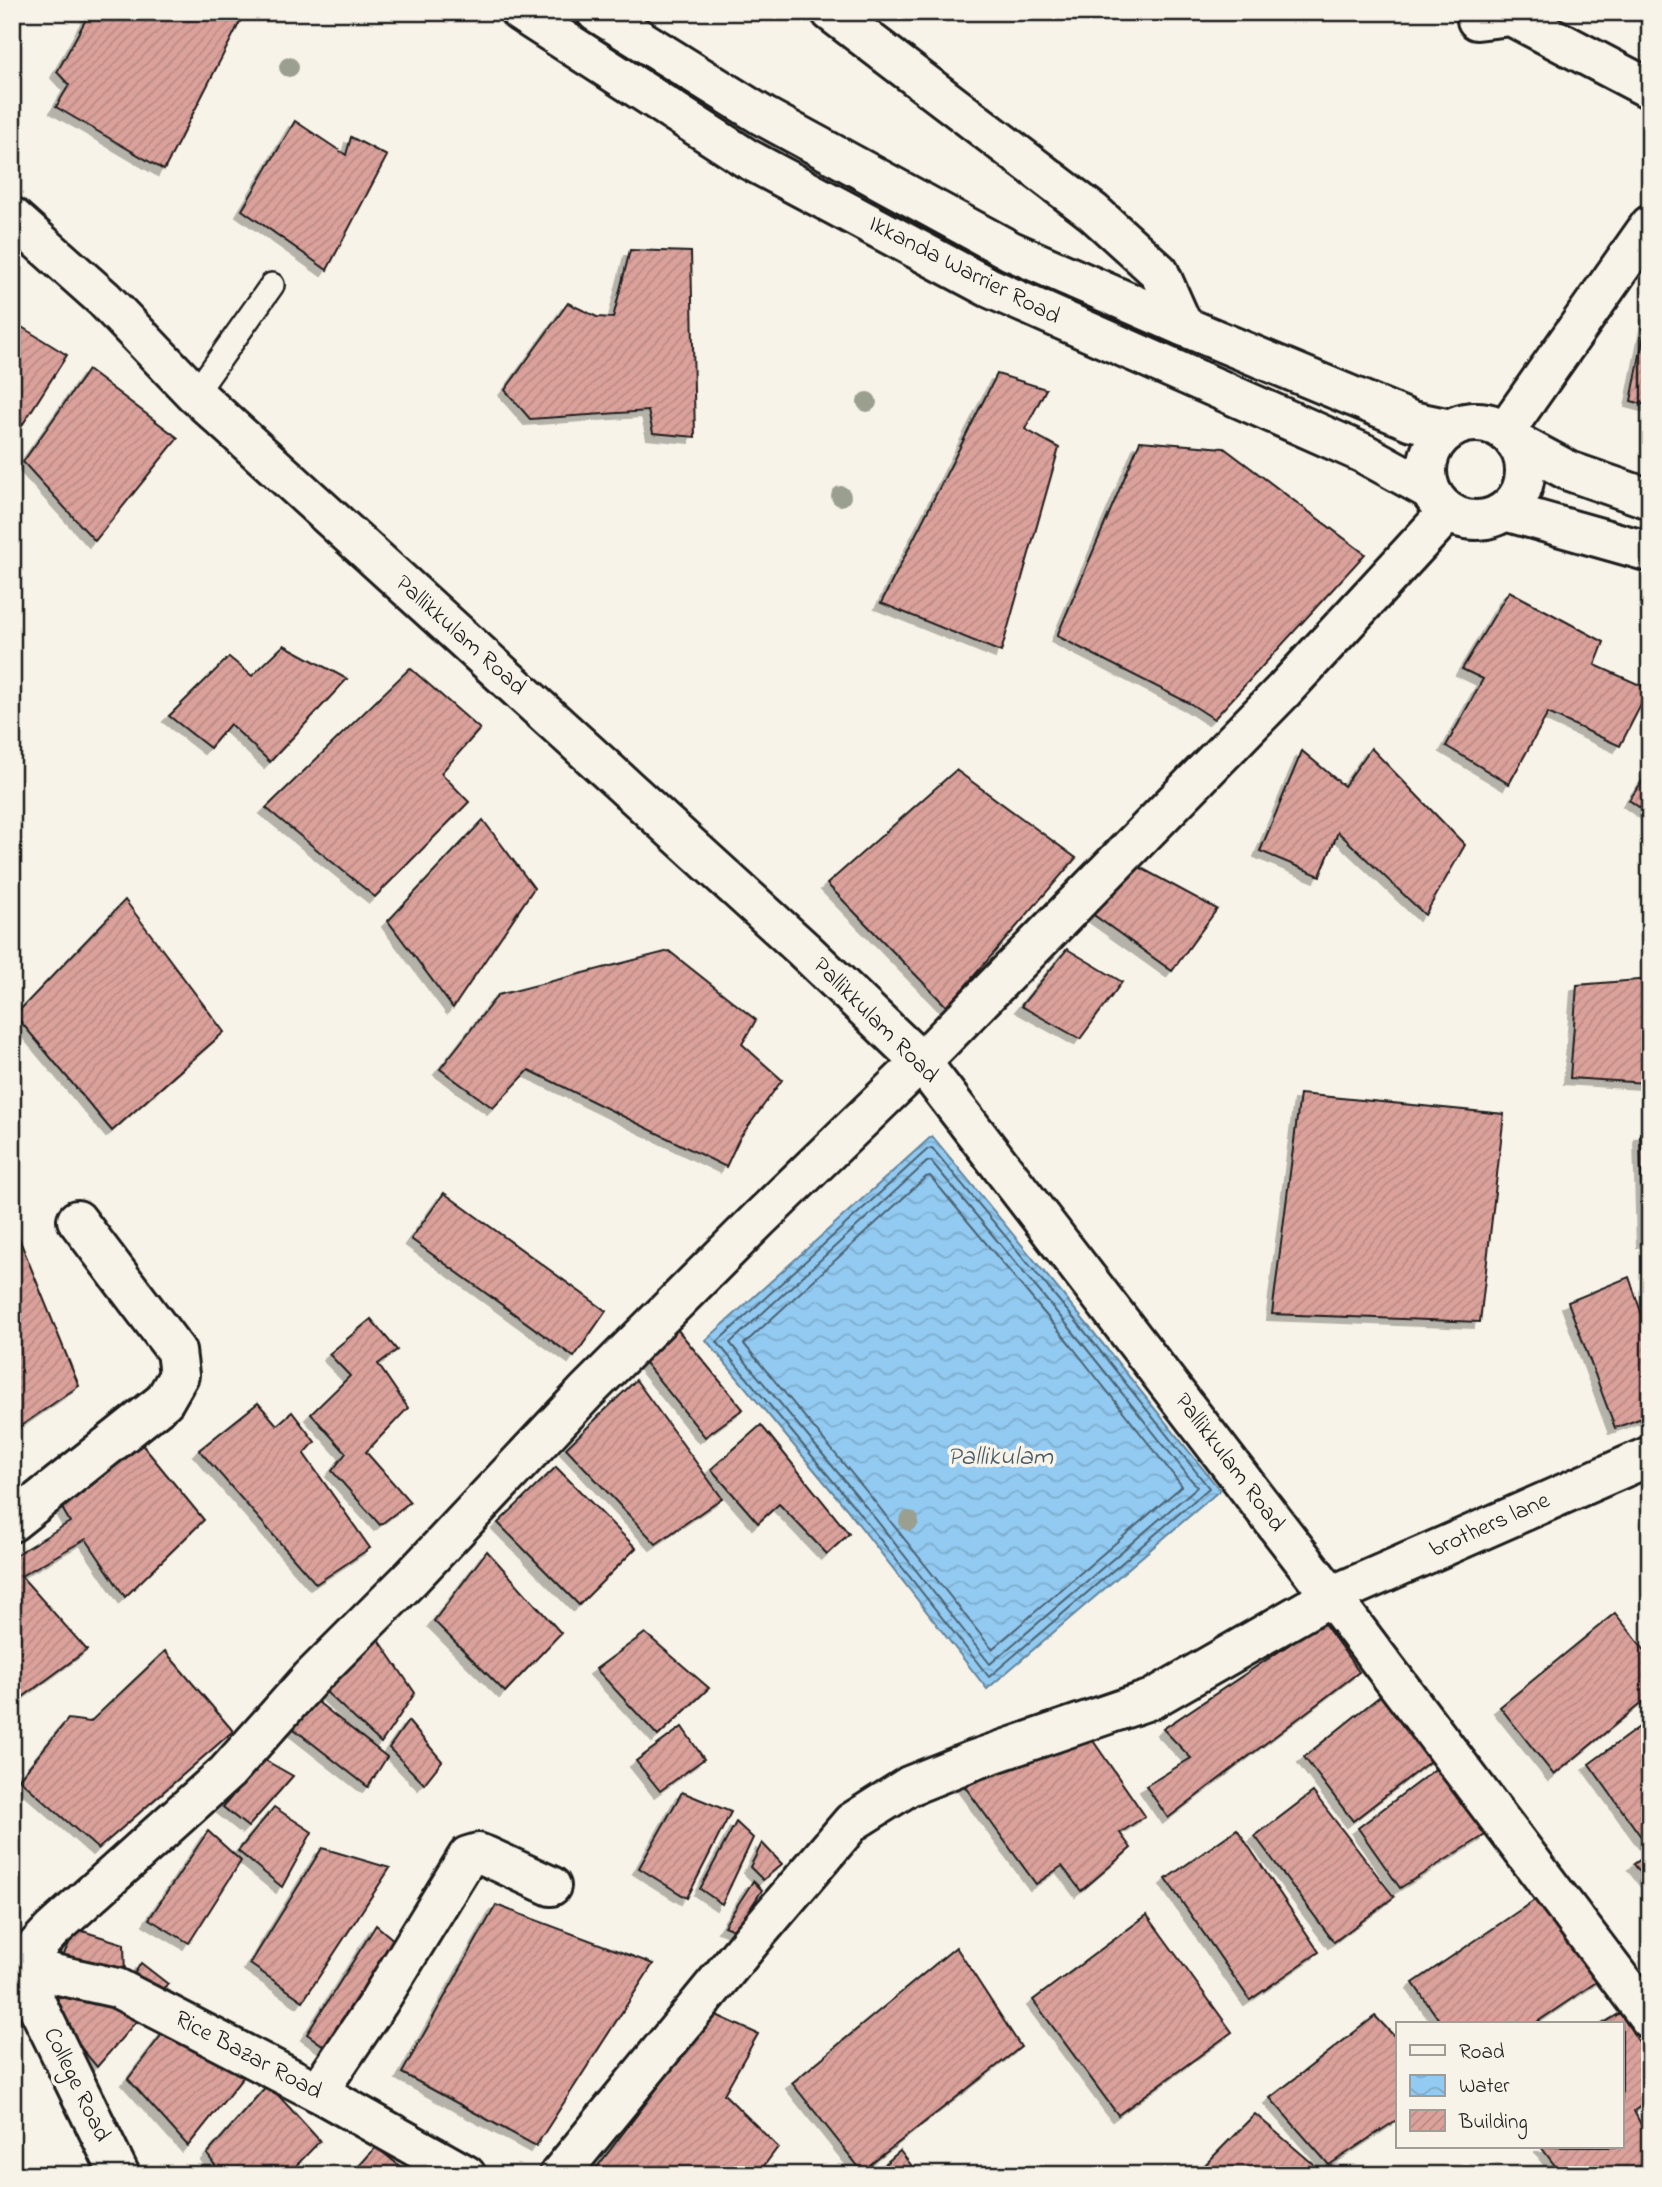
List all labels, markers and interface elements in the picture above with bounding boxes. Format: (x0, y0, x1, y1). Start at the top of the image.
street label: Ikkanda Warrier Road (862, 207, 1066, 335)
street label: Pallikkulam Road (386, 567, 534, 705)
street label: Pallikkulam Road (804, 950, 947, 1093)
street label: Pallikkulam Road (1165, 1386, 1293, 1540)
water label: Pallikulam (947, 1439, 1054, 1477)
street label: brothers lane (1424, 1484, 1556, 1568)
street label: Rice Bazar Road (168, 2002, 329, 2110)
street label: College Road (33, 2022, 119, 2149)
legend (1396, 2022, 1624, 2148)
text: Road (1459, 2038, 1505, 2068)
text: Water (1459, 2072, 1510, 2102)
text: Building (1458, 2108, 1528, 2140)

